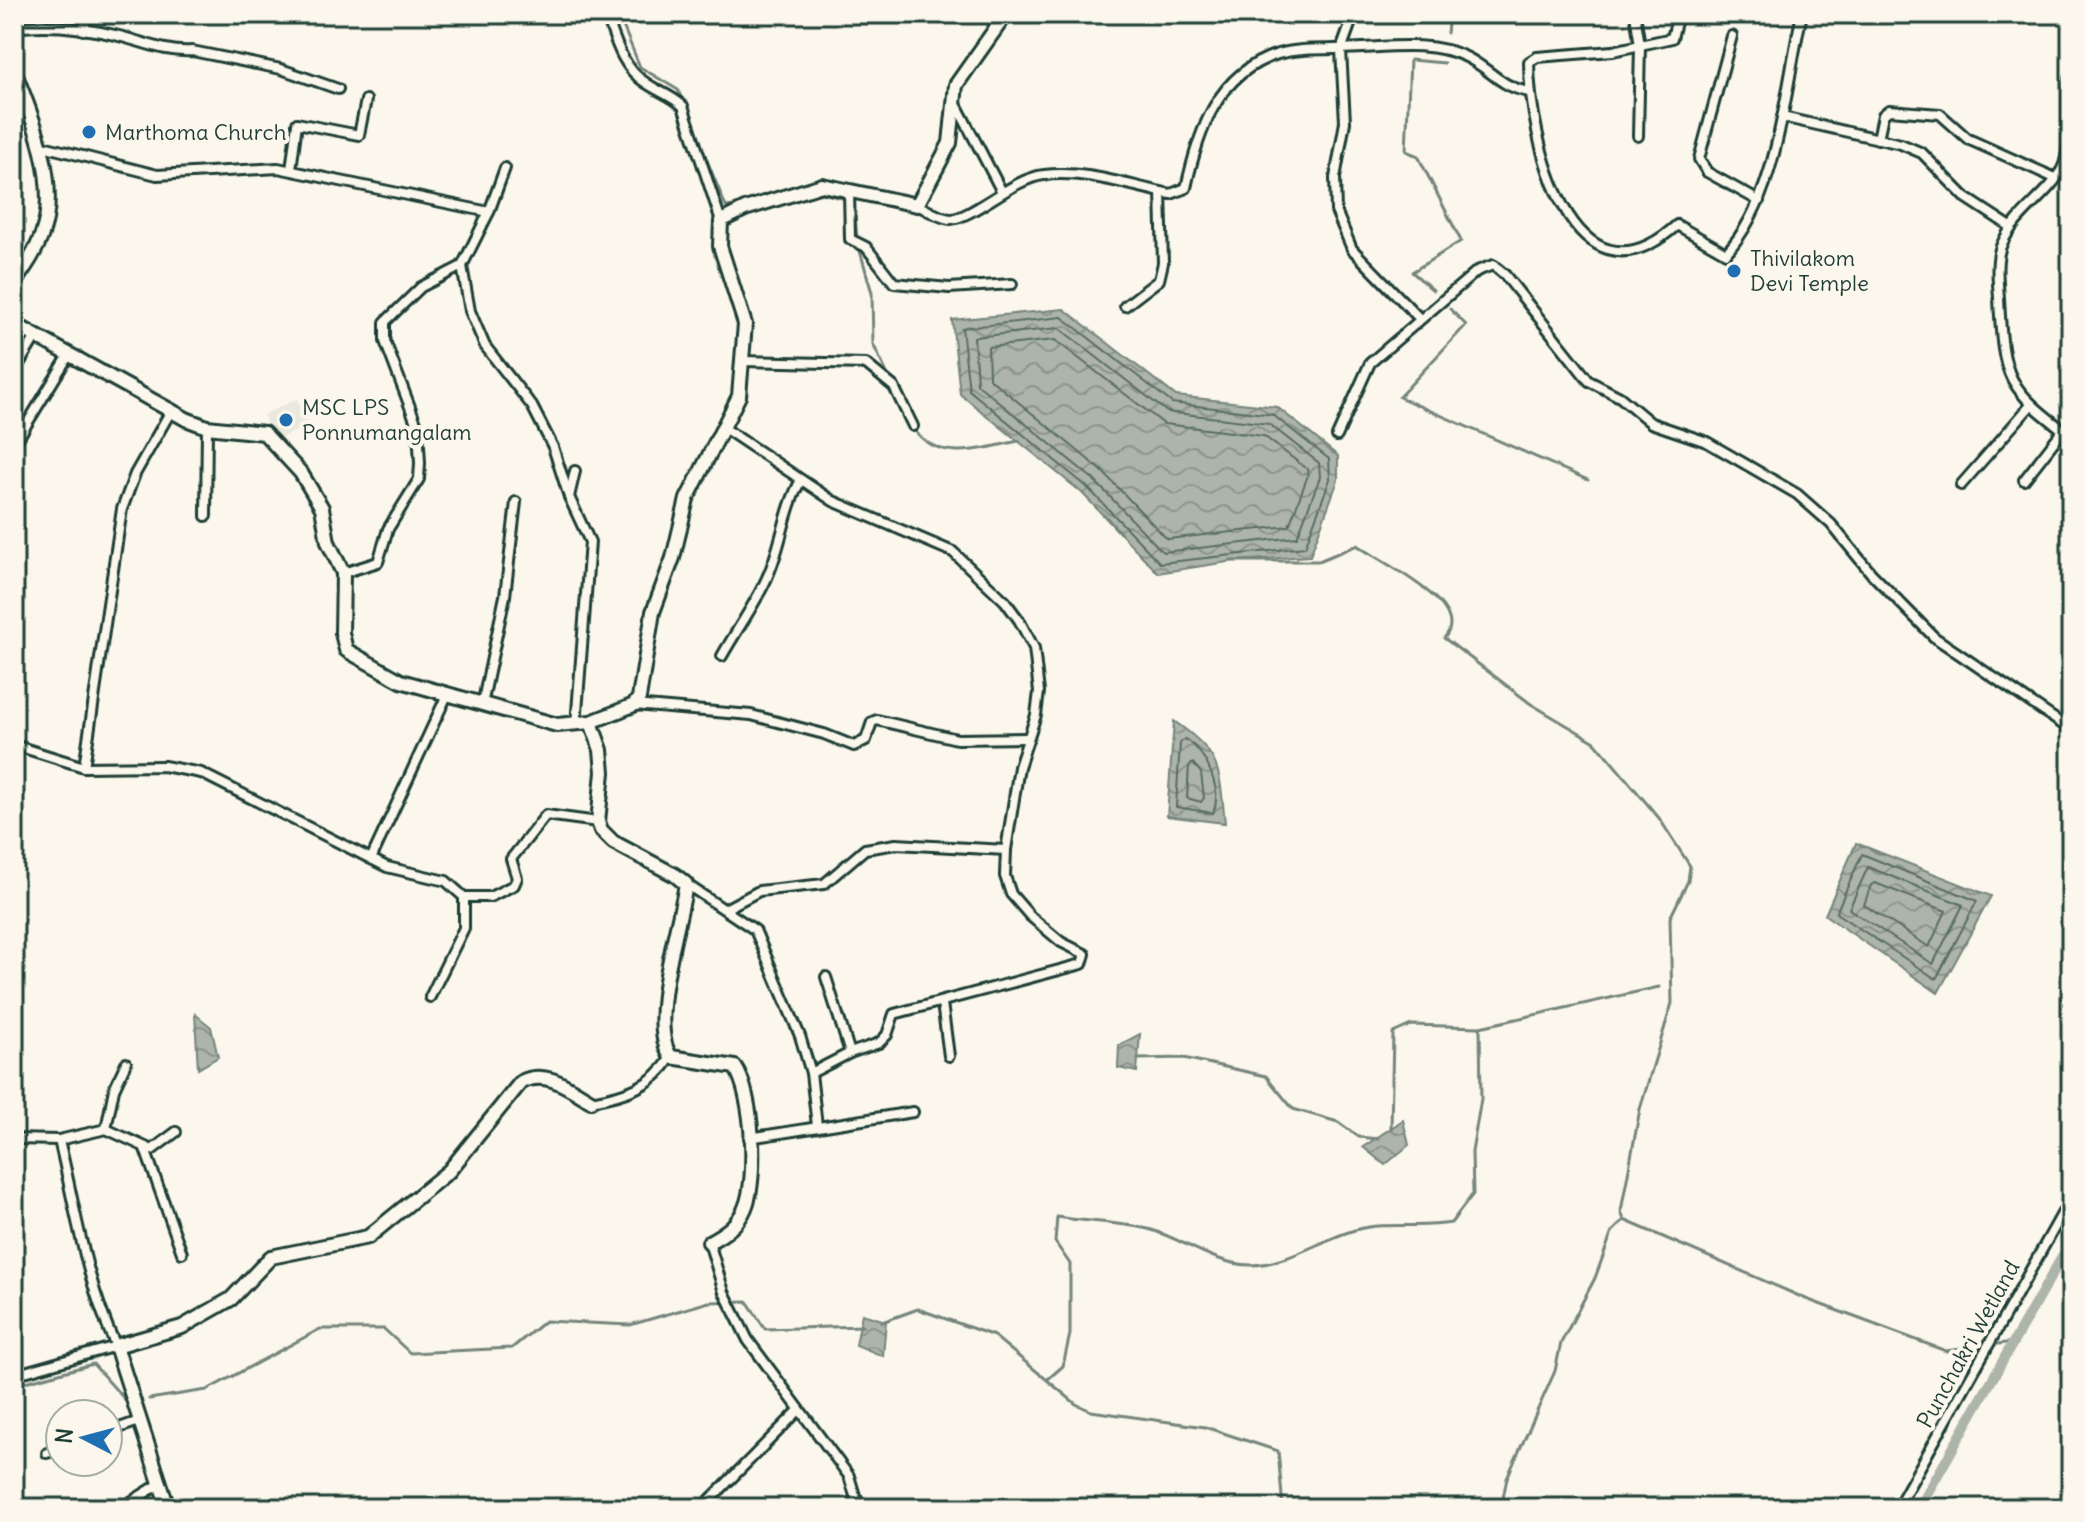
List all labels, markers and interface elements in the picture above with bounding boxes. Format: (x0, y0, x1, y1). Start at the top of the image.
place label: Marthoma Church (105, 118, 286, 146)
marker: Marthoma Church (80, 123, 98, 141)
place label: Thivilakom Devi Temple (1750, 244, 1869, 297)
marker: Thivilakom Devi Temple (1725, 262, 1743, 280)
place label: MSC LPS Ponnumangalam (302, 393, 472, 446)
marker: MSC LPS Ponnumangalam (277, 411, 295, 429)
street label: Punchakri Wetland (1910, 1255, 2026, 1433)
north arrow (44, 1398, 124, 1478)
text: N (49, 1427, 79, 1445)

